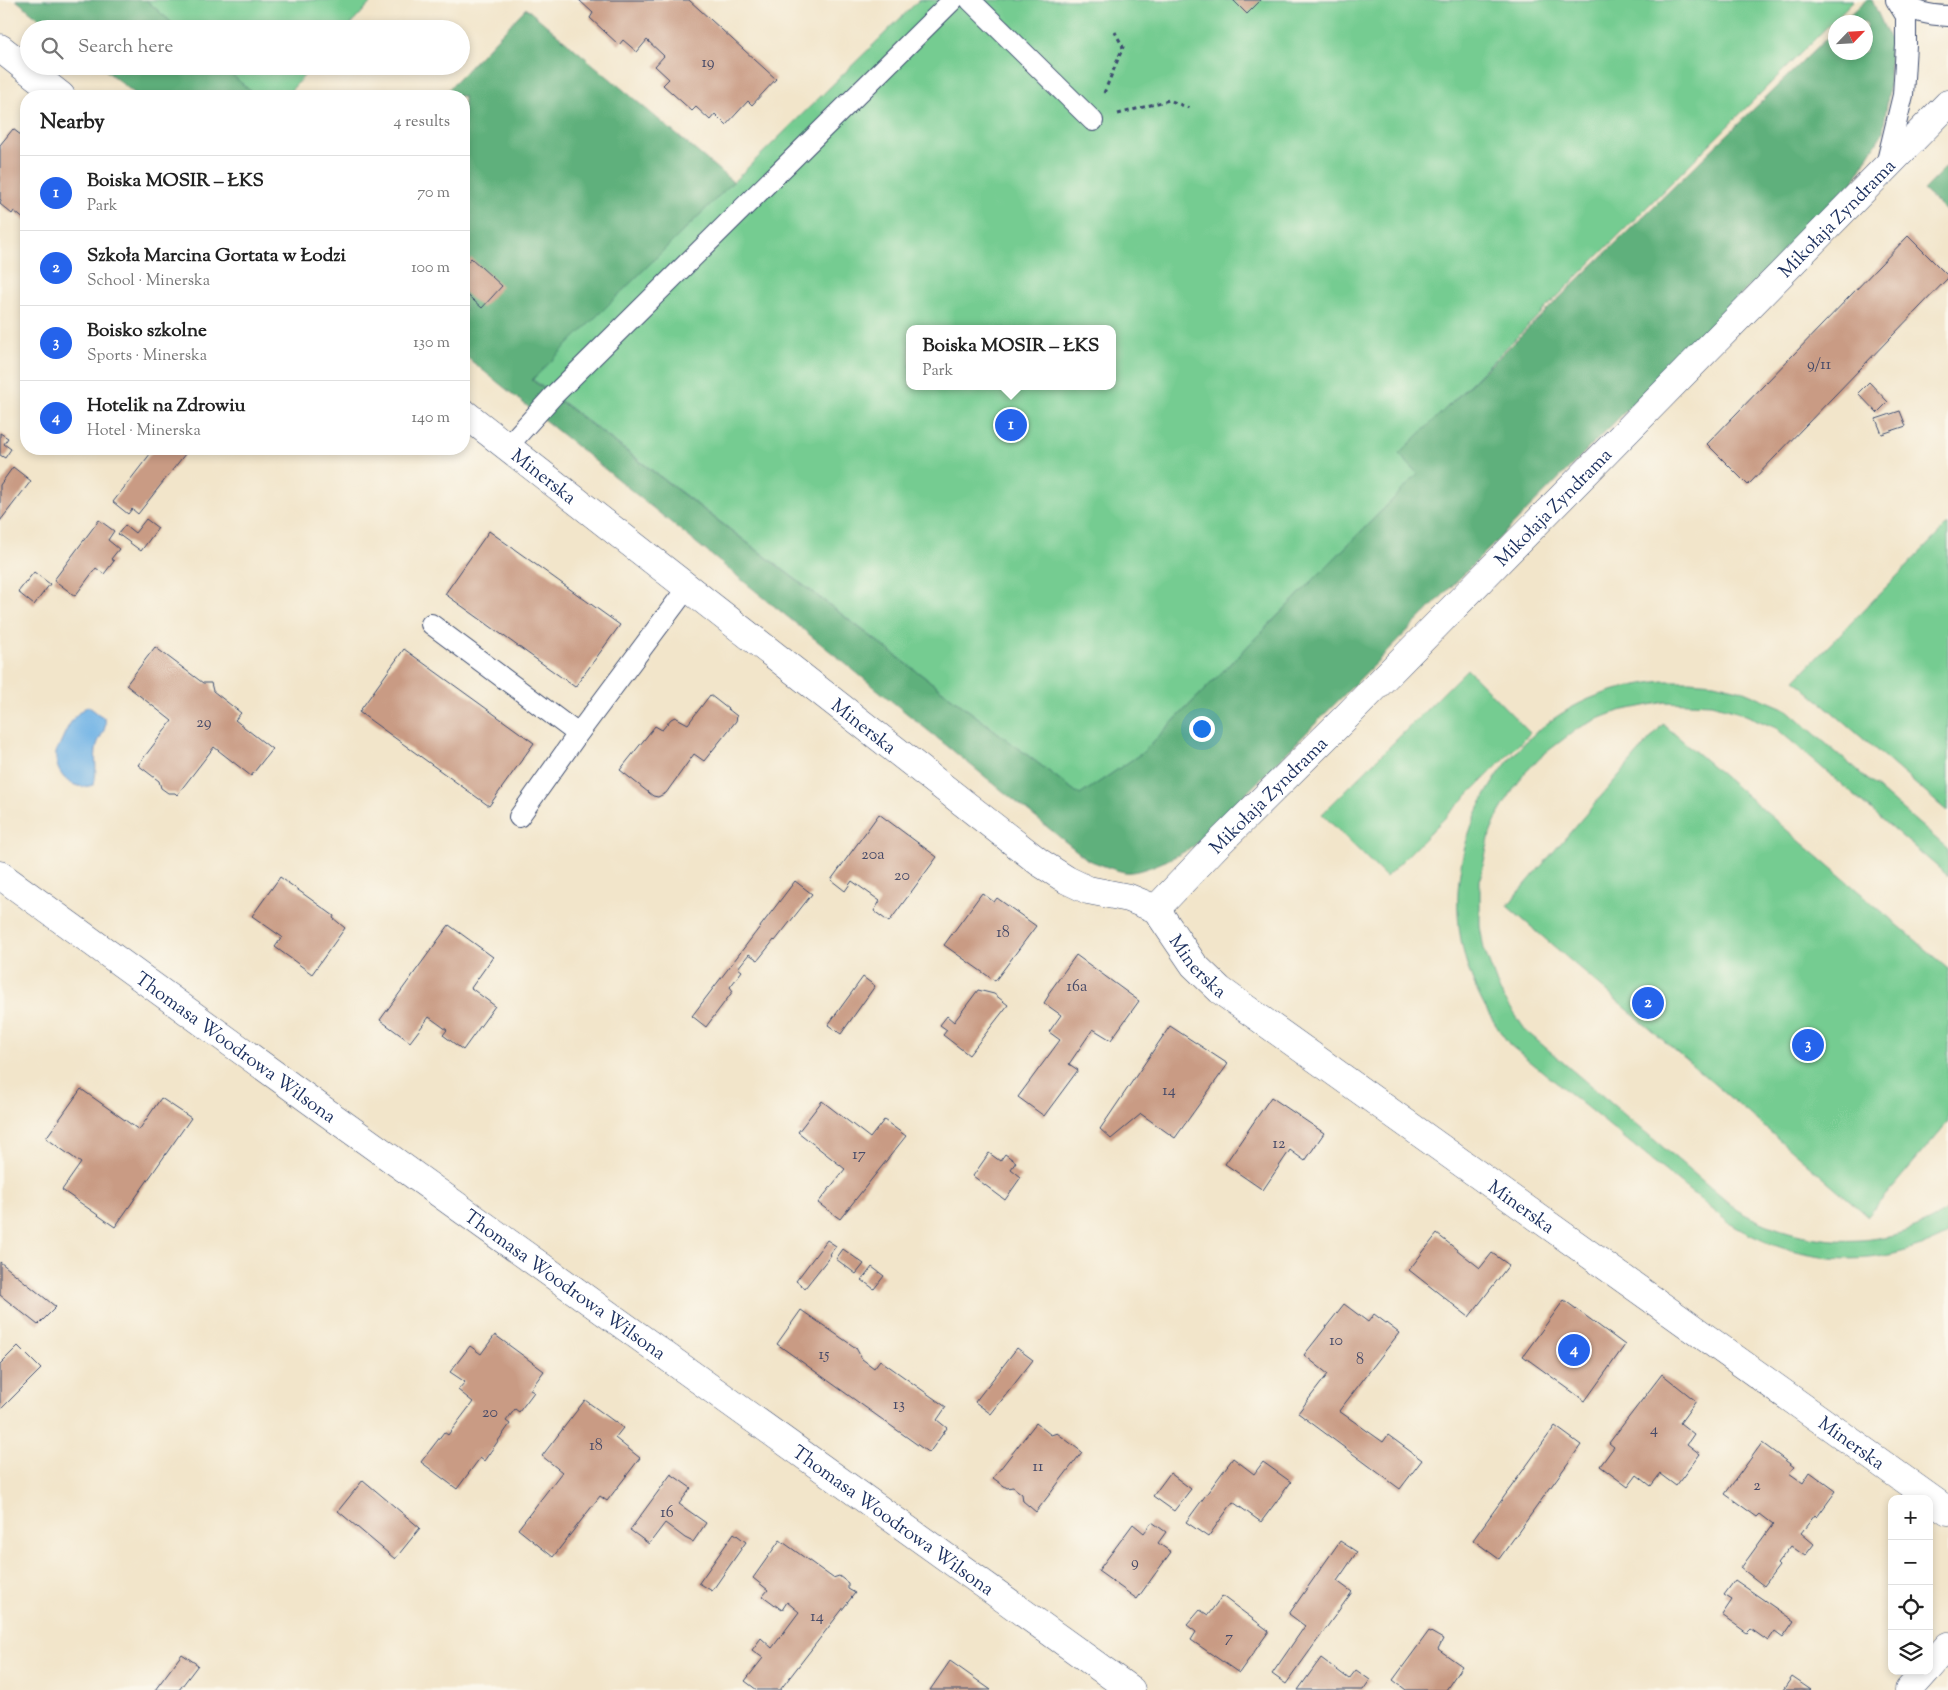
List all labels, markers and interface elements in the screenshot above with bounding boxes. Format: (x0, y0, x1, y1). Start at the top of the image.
north arrow (1828, 15, 1873, 60)
search box (20, 20, 470, 75)
icon: search (38, 34, 66, 62)
text: Search here (78, 34, 173, 61)
house number: 19 (701, 52, 715, 75)
text: Nearby (40, 108, 105, 138)
text: 4 results (394, 111, 450, 134)
street label: Mikołaja Zyndrama (1773, 154, 1903, 285)
text: Boiska MOSIR – ŁKS (87, 168, 264, 195)
text: 1 (53, 182, 59, 205)
text: 70 m (417, 182, 450, 205)
text: Park (87, 195, 118, 218)
text: Szkoła Marcina Gortata w Łodzi (87, 243, 346, 270)
text: 2 (52, 257, 60, 280)
text: 100 m (411, 257, 450, 280)
text: School · Minerska (87, 270, 210, 293)
text: Boisko szkolne (87, 318, 207, 345)
popup (906, 325, 1116, 390)
text: 3 (53, 332, 59, 355)
text: 130 m (413, 332, 450, 355)
text: Boiska MOSIR – ŁKS (923, 333, 1099, 360)
text: Sports · Minerska (87, 345, 207, 368)
house number: 9/11 (1807, 354, 1832, 377)
text: Park (923, 360, 953, 383)
text: Hotelik na Zdrowiu (87, 393, 245, 420)
pin: 1 (995, 406, 1027, 444)
text: 4 (52, 407, 60, 430)
text: 140 m (412, 407, 450, 430)
text: Hotel · Minerska (87, 420, 201, 443)
street label: Mikołaja Zyndrama (1490, 443, 1619, 574)
street label: Minerska (504, 444, 582, 512)
street label: Minerska (824, 693, 901, 762)
house number: 29 (196, 712, 212, 735)
your location (1189, 716, 1215, 742)
street label: Mikołaja Zyndrama (1204, 731, 1335, 861)
house number: 20a (861, 844, 885, 867)
house number: 20 (894, 865, 910, 888)
house number: 18 (996, 922, 1010, 945)
street label: Minerska (1161, 930, 1231, 1006)
street label: Thomasa Woodrowa Wilsona (129, 966, 341, 1131)
house number: 16a (1067, 976, 1088, 999)
pin: 2 (1632, 984, 1664, 1022)
pin: 3 (1792, 1026, 1824, 1064)
house number: 14 (1162, 1080, 1176, 1103)
house number: 12 (1273, 1133, 1286, 1156)
house number: 17 (852, 1144, 866, 1167)
street label: Minerska (1481, 1175, 1560, 1241)
street label: Thomasa Woodrowa Wilsona (458, 1204, 671, 1368)
house number: 10 (1329, 1330, 1343, 1353)
pin: 4 (1558, 1331, 1590, 1369)
house number: 15 (819, 1344, 830, 1367)
house number: 8 (1356, 1349, 1364, 1372)
house number: 13 (893, 1394, 905, 1417)
house number: 20 (482, 1402, 498, 1425)
street label: Minerska (1812, 1411, 1890, 1478)
house number: 4 (1650, 1419, 1658, 1442)
house number: 18 (589, 1435, 603, 1458)
street label: Thomasa Woodrowa Wilsona (786, 1440, 999, 1604)
house number: 11 (1033, 1456, 1044, 1479)
house number: 2 (1753, 1475, 1761, 1498)
map controls (1888, 1495, 1933, 1675)
button: + (1888, 1495, 1933, 1540)
house number: 16 (660, 1502, 674, 1525)
button: − (1888, 1540, 1933, 1585)
house number: 9 (1131, 1552, 1139, 1575)
button: locate (1888, 1585, 1933, 1630)
house number: 14 (810, 1606, 824, 1629)
house number: 7 (1225, 1627, 1233, 1650)
button: layers (1888, 1630, 1933, 1675)

